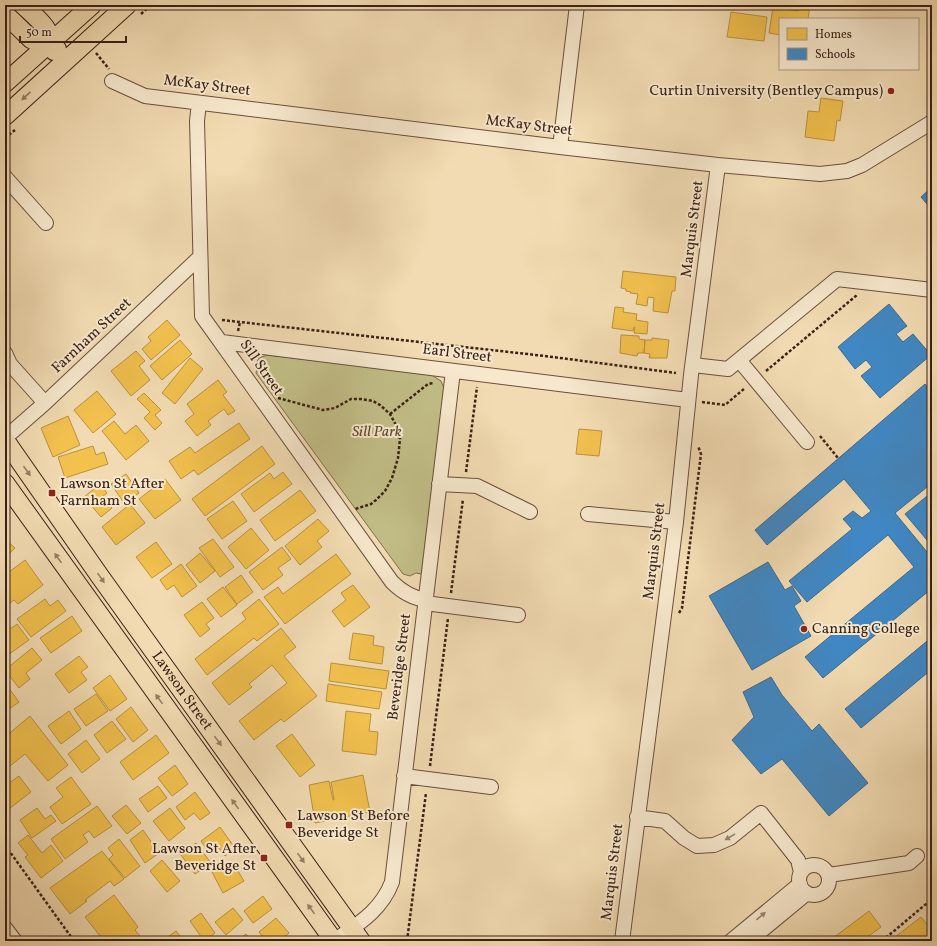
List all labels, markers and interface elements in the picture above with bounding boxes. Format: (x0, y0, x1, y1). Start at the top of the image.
scale bar (20, 18, 126, 44)
legend (779, 18, 919, 70)
text: 50 m (26, 25, 52, 41)
text: Homes (815, 27, 852, 43)
text: Schools (815, 47, 855, 63)
street label: McKay Street (162, 70, 252, 102)
place label: Curtin University (Bentley Campus) (650, 81, 883, 102)
marker: Curtin University (Bentley Campus) (886, 86, 896, 96)
one-way arrow (21, 92, 31, 101)
street label: McKay Street (484, 110, 574, 142)
street label: Marquis Street (677, 179, 709, 279)
street label: Farnham Street (47, 293, 137, 379)
street label: Sill Street (234, 336, 288, 400)
street label: Earl Street (421, 339, 493, 369)
park label: Sill Park (352, 422, 402, 443)
one-way arrow (23, 466, 31, 477)
place label: Lawson St After Farnham St (60, 474, 164, 512)
marker: Lawson St After Farnham St (47, 488, 57, 498)
street label: Marquis Street (639, 501, 671, 601)
one-way arrow (54, 553, 62, 563)
one-way arrow (97, 573, 105, 584)
street label: Beveridge Street (383, 612, 417, 722)
place label: Canning College (812, 619, 920, 640)
marker: Canning College (799, 624, 809, 634)
street label: Lawson Street (146, 647, 217, 735)
one-way arrow (155, 693, 163, 704)
one-way arrow (214, 736, 222, 746)
one-way arrow (231, 799, 239, 809)
place label: Lawson St Before Beveridge St (297, 806, 410, 844)
marker: Lawson St Before Beveridge St (284, 820, 294, 830)
street label: Marquis Street (597, 822, 629, 922)
one-way arrow (725, 833, 735, 841)
place label: Lawson St After Beveridge St (152, 839, 256, 877)
marker: Lawson St After Beveridge St (259, 853, 269, 863)
one-way arrow (297, 853, 305, 864)
one-way arrow (307, 904, 315, 915)
one-way arrow (756, 912, 766, 921)

